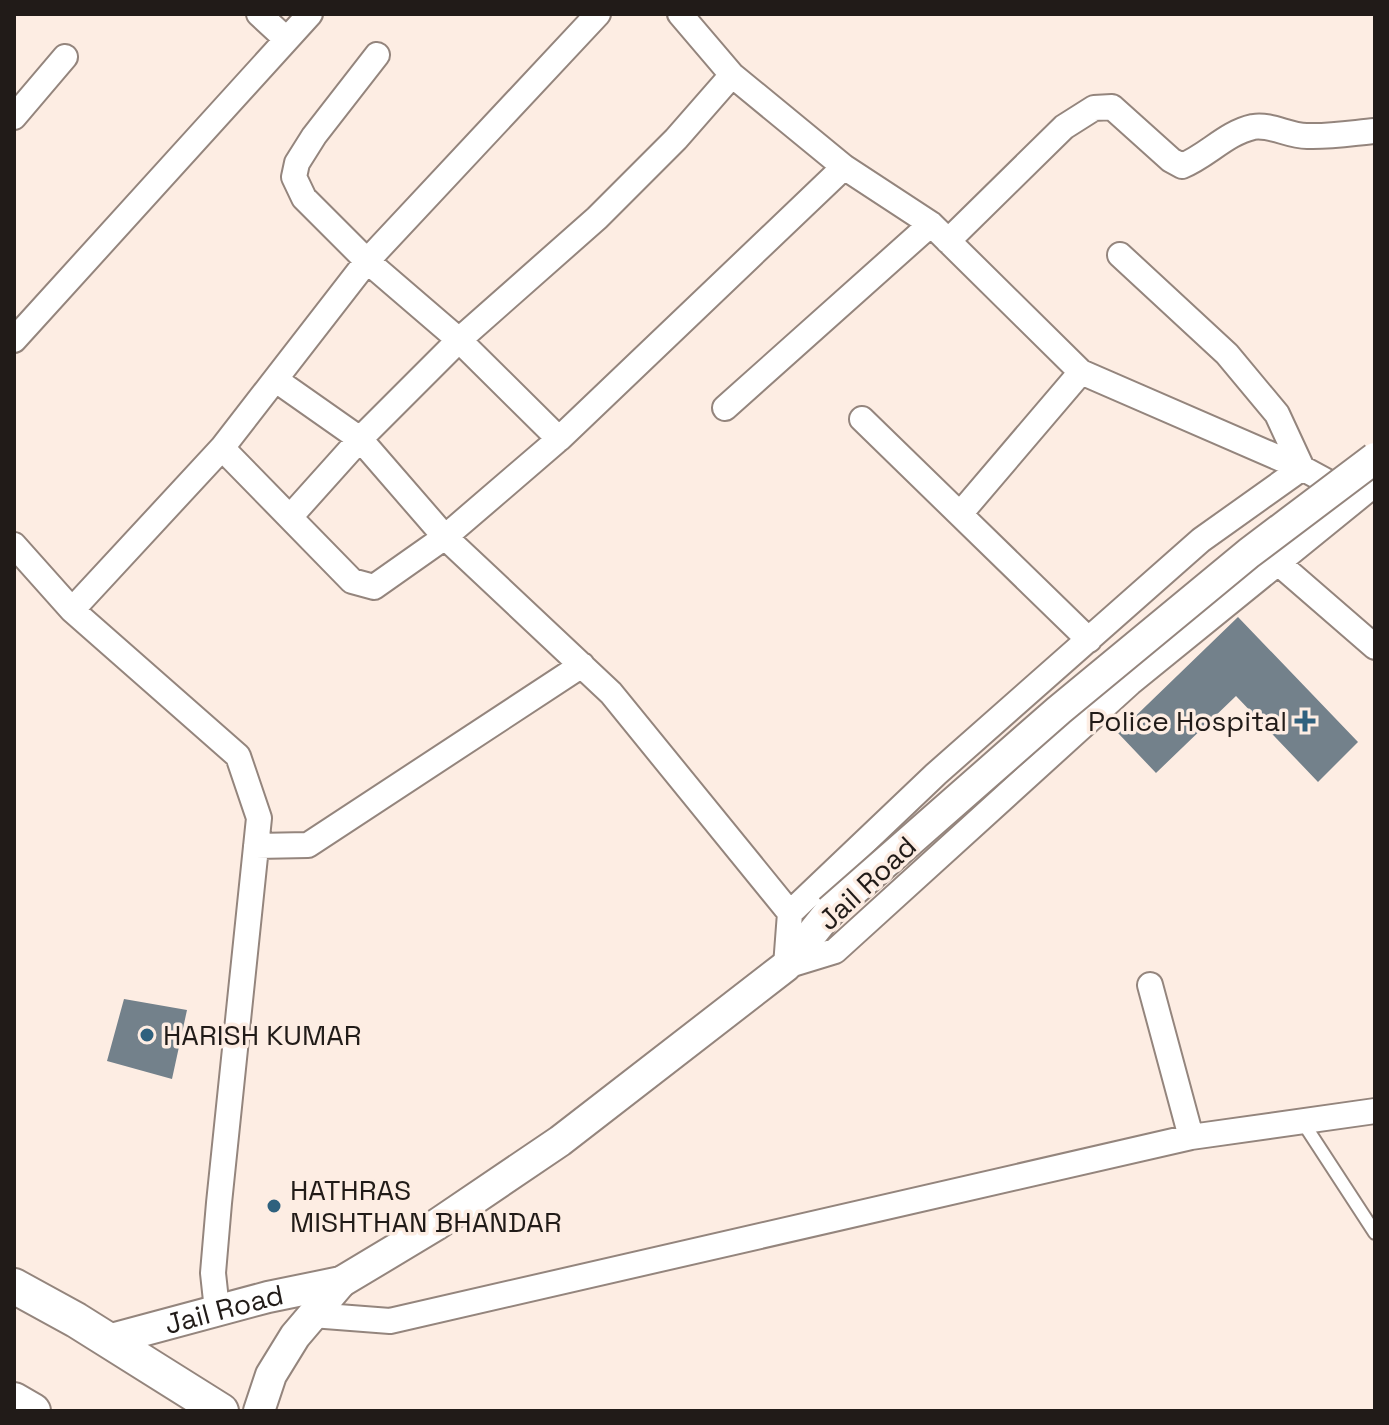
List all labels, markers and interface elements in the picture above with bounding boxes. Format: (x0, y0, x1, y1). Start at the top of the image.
place label: Police Hospital (1088, 703, 1287, 739)
marker: Police Hospital (1294, 710, 1316, 732)
street label: Jail Road (810, 828, 924, 938)
place label: HARISH KUMAR (163, 1017, 362, 1053)
marker: HARISH KUMAR (138, 1026, 156, 1044)
place label: HATHRAS MISHTHAN BHANDAR (290, 1172, 562, 1240)
marker: HATHRAS MISHTHAN BHANDAR (265, 1197, 283, 1215)
street label: Jail Road (160, 1276, 287, 1342)

